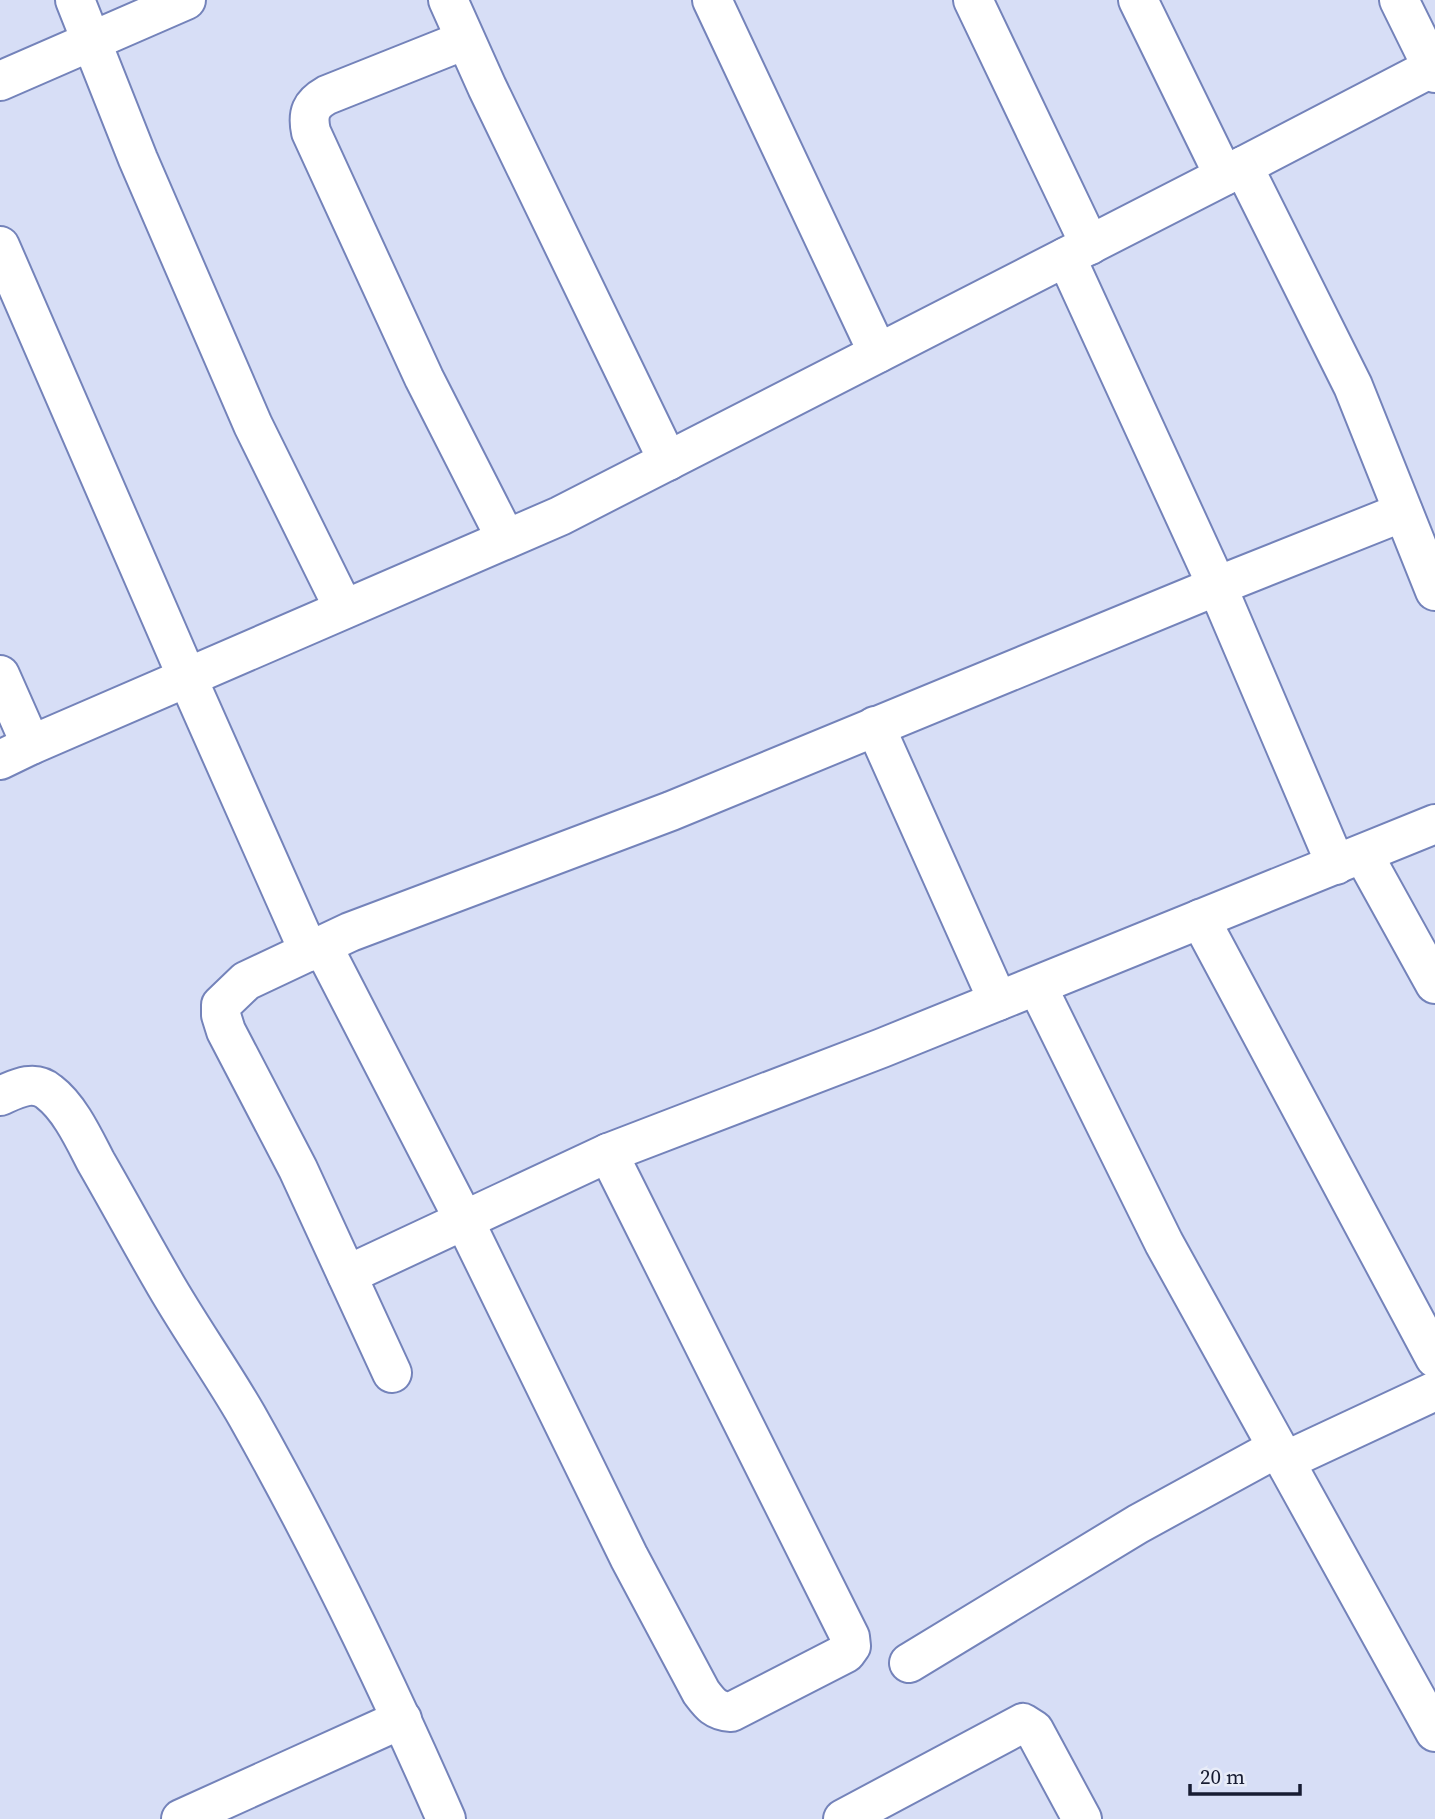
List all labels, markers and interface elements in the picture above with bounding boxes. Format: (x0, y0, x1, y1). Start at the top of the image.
scale bar (1190, 1752, 1300, 1796)
text: 20 m (1200, 1762, 1245, 1791)

